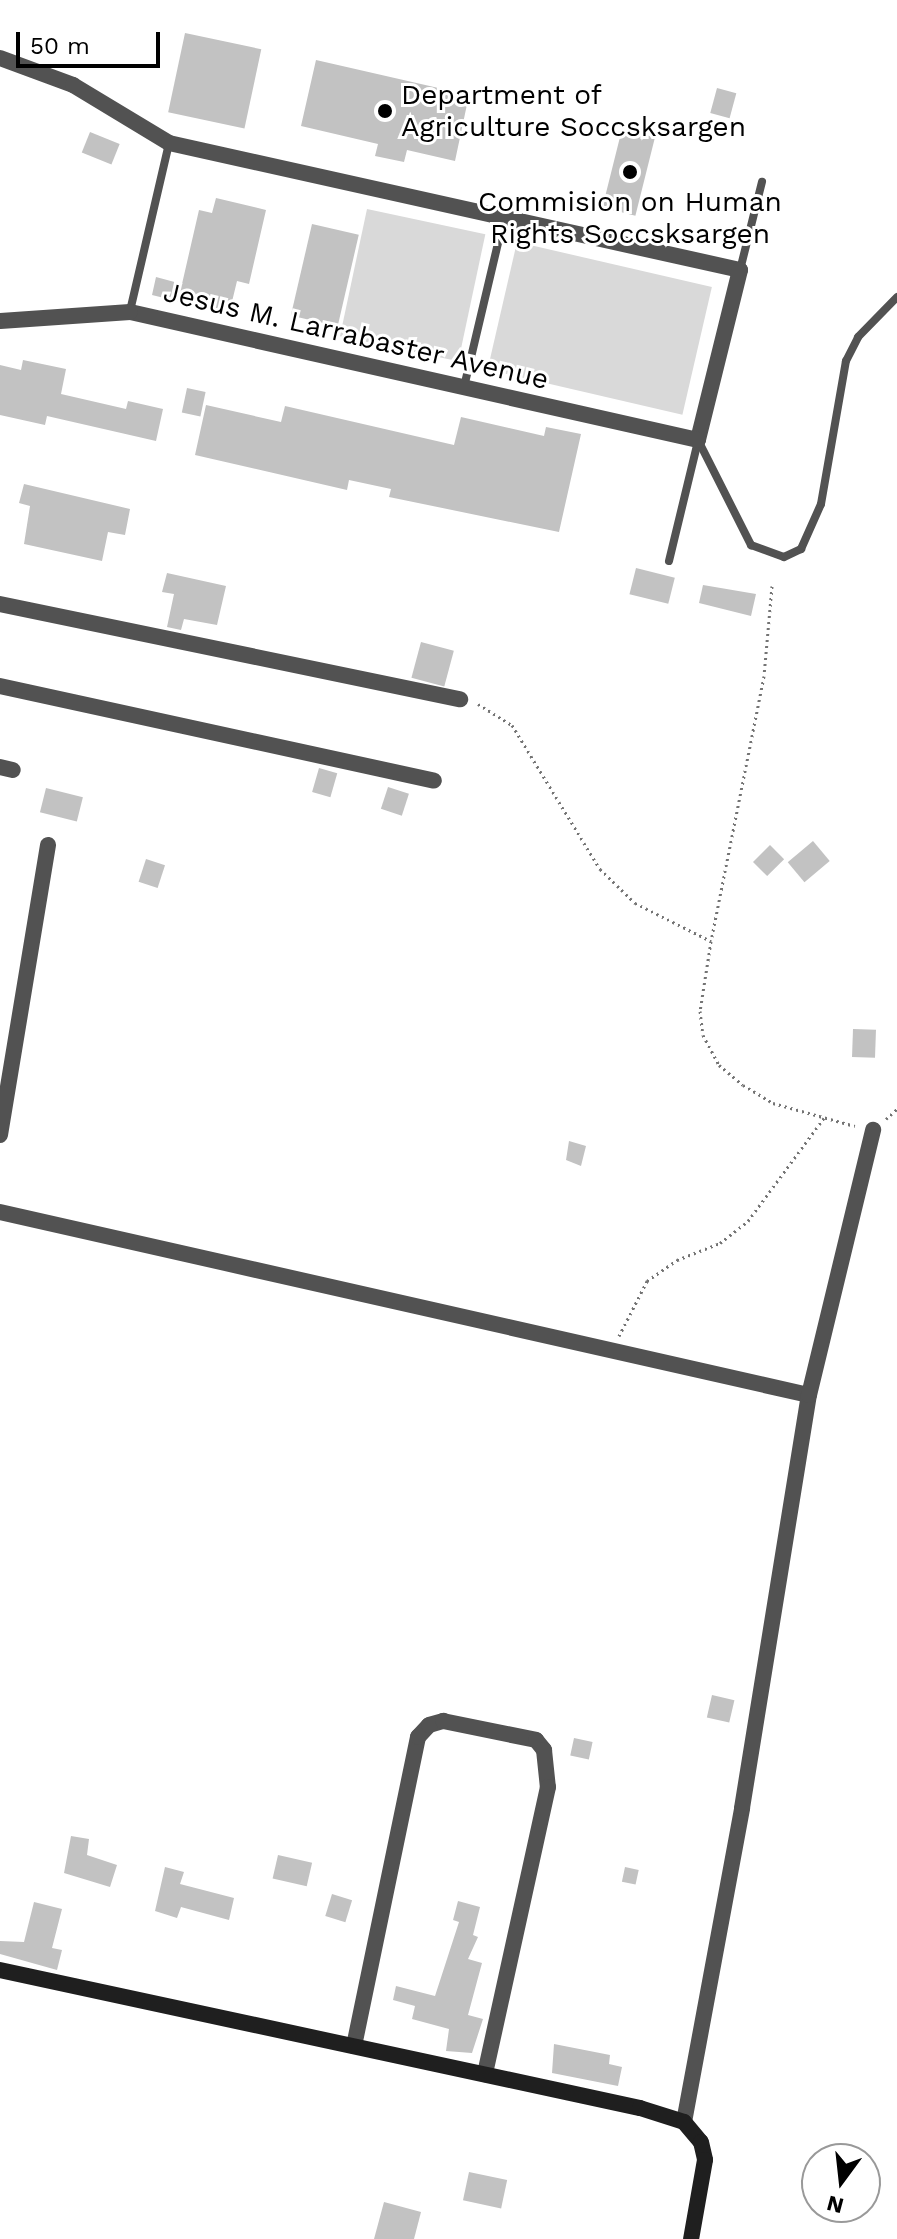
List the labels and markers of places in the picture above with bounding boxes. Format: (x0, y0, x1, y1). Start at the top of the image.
place label: Department of Agriculture Soccsksargen (401, 78, 746, 144)
marker: Department of Agriculture Soccsksargen (376, 102, 394, 120)
marker: Commision on Human Rights Soccsksargen (621, 163, 639, 181)
place label: Commision on Human Rights Soccsksargen (478, 185, 782, 251)

